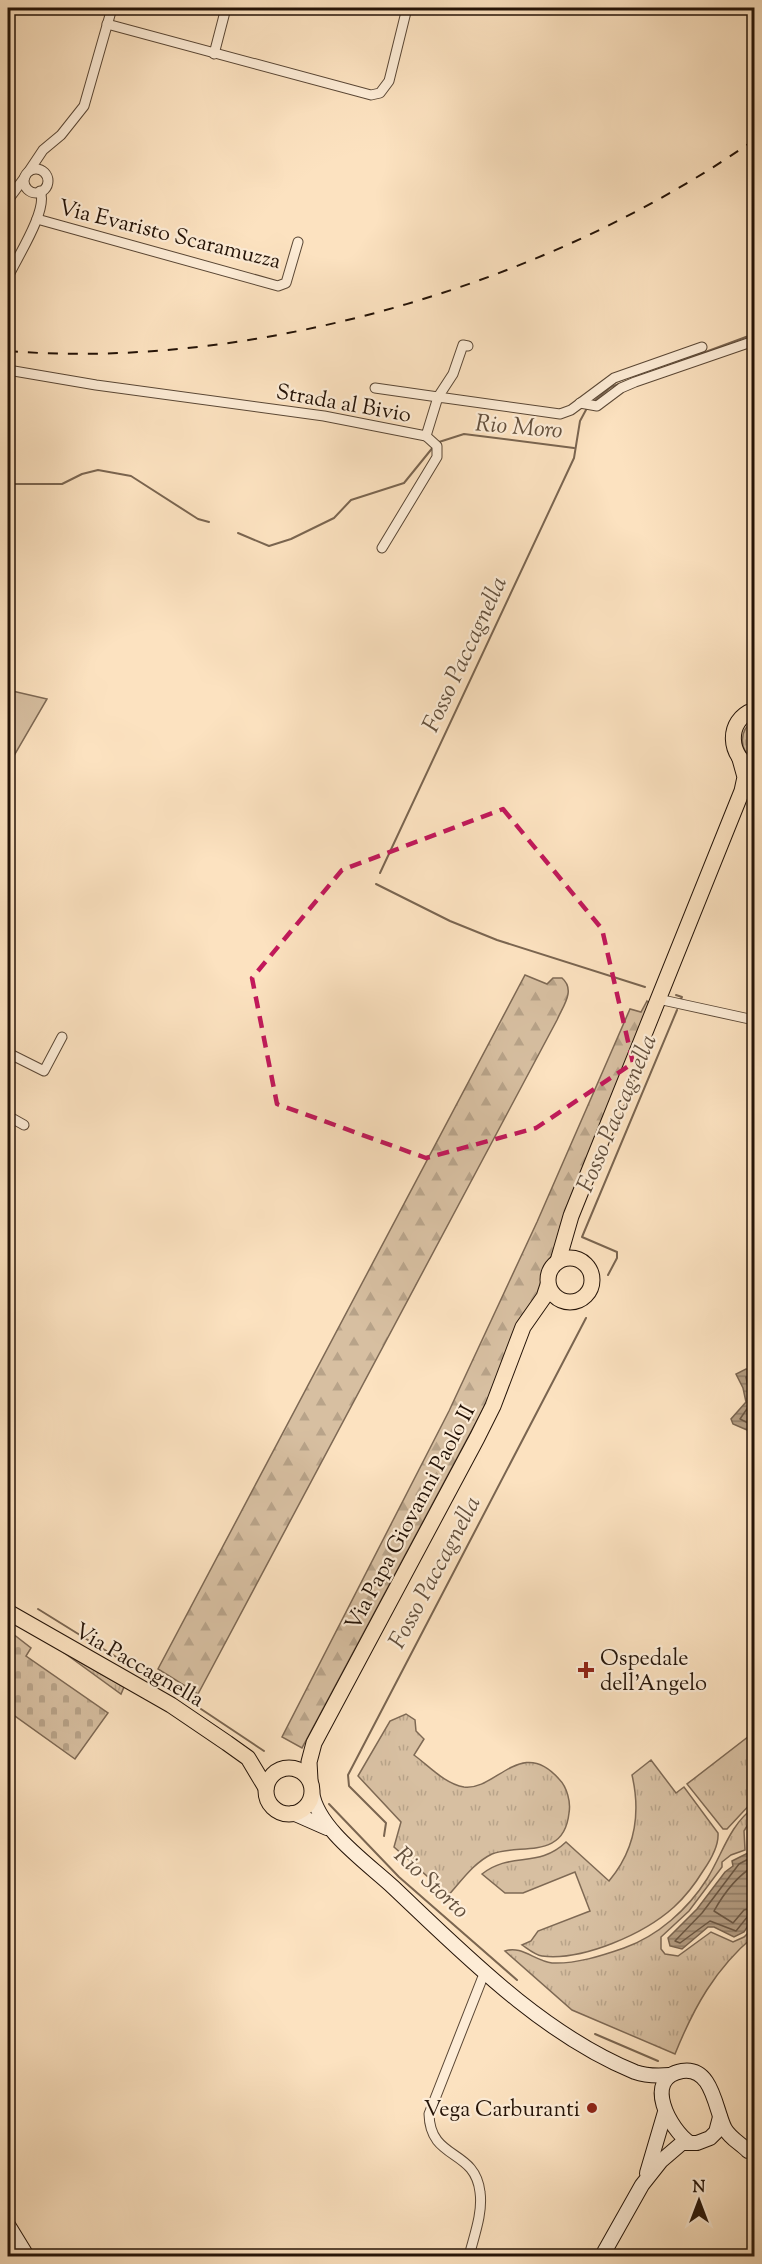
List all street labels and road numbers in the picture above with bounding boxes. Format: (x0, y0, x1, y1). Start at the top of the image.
street label: Via Evaristo Scaramuzza (55, 193, 284, 279)
street label: Strada al Bivio (273, 377, 414, 433)
street label: Via Papa Giovanni Paolo II (338, 1400, 485, 1637)
street label: Via Paccagnella (68, 1616, 209, 1717)

